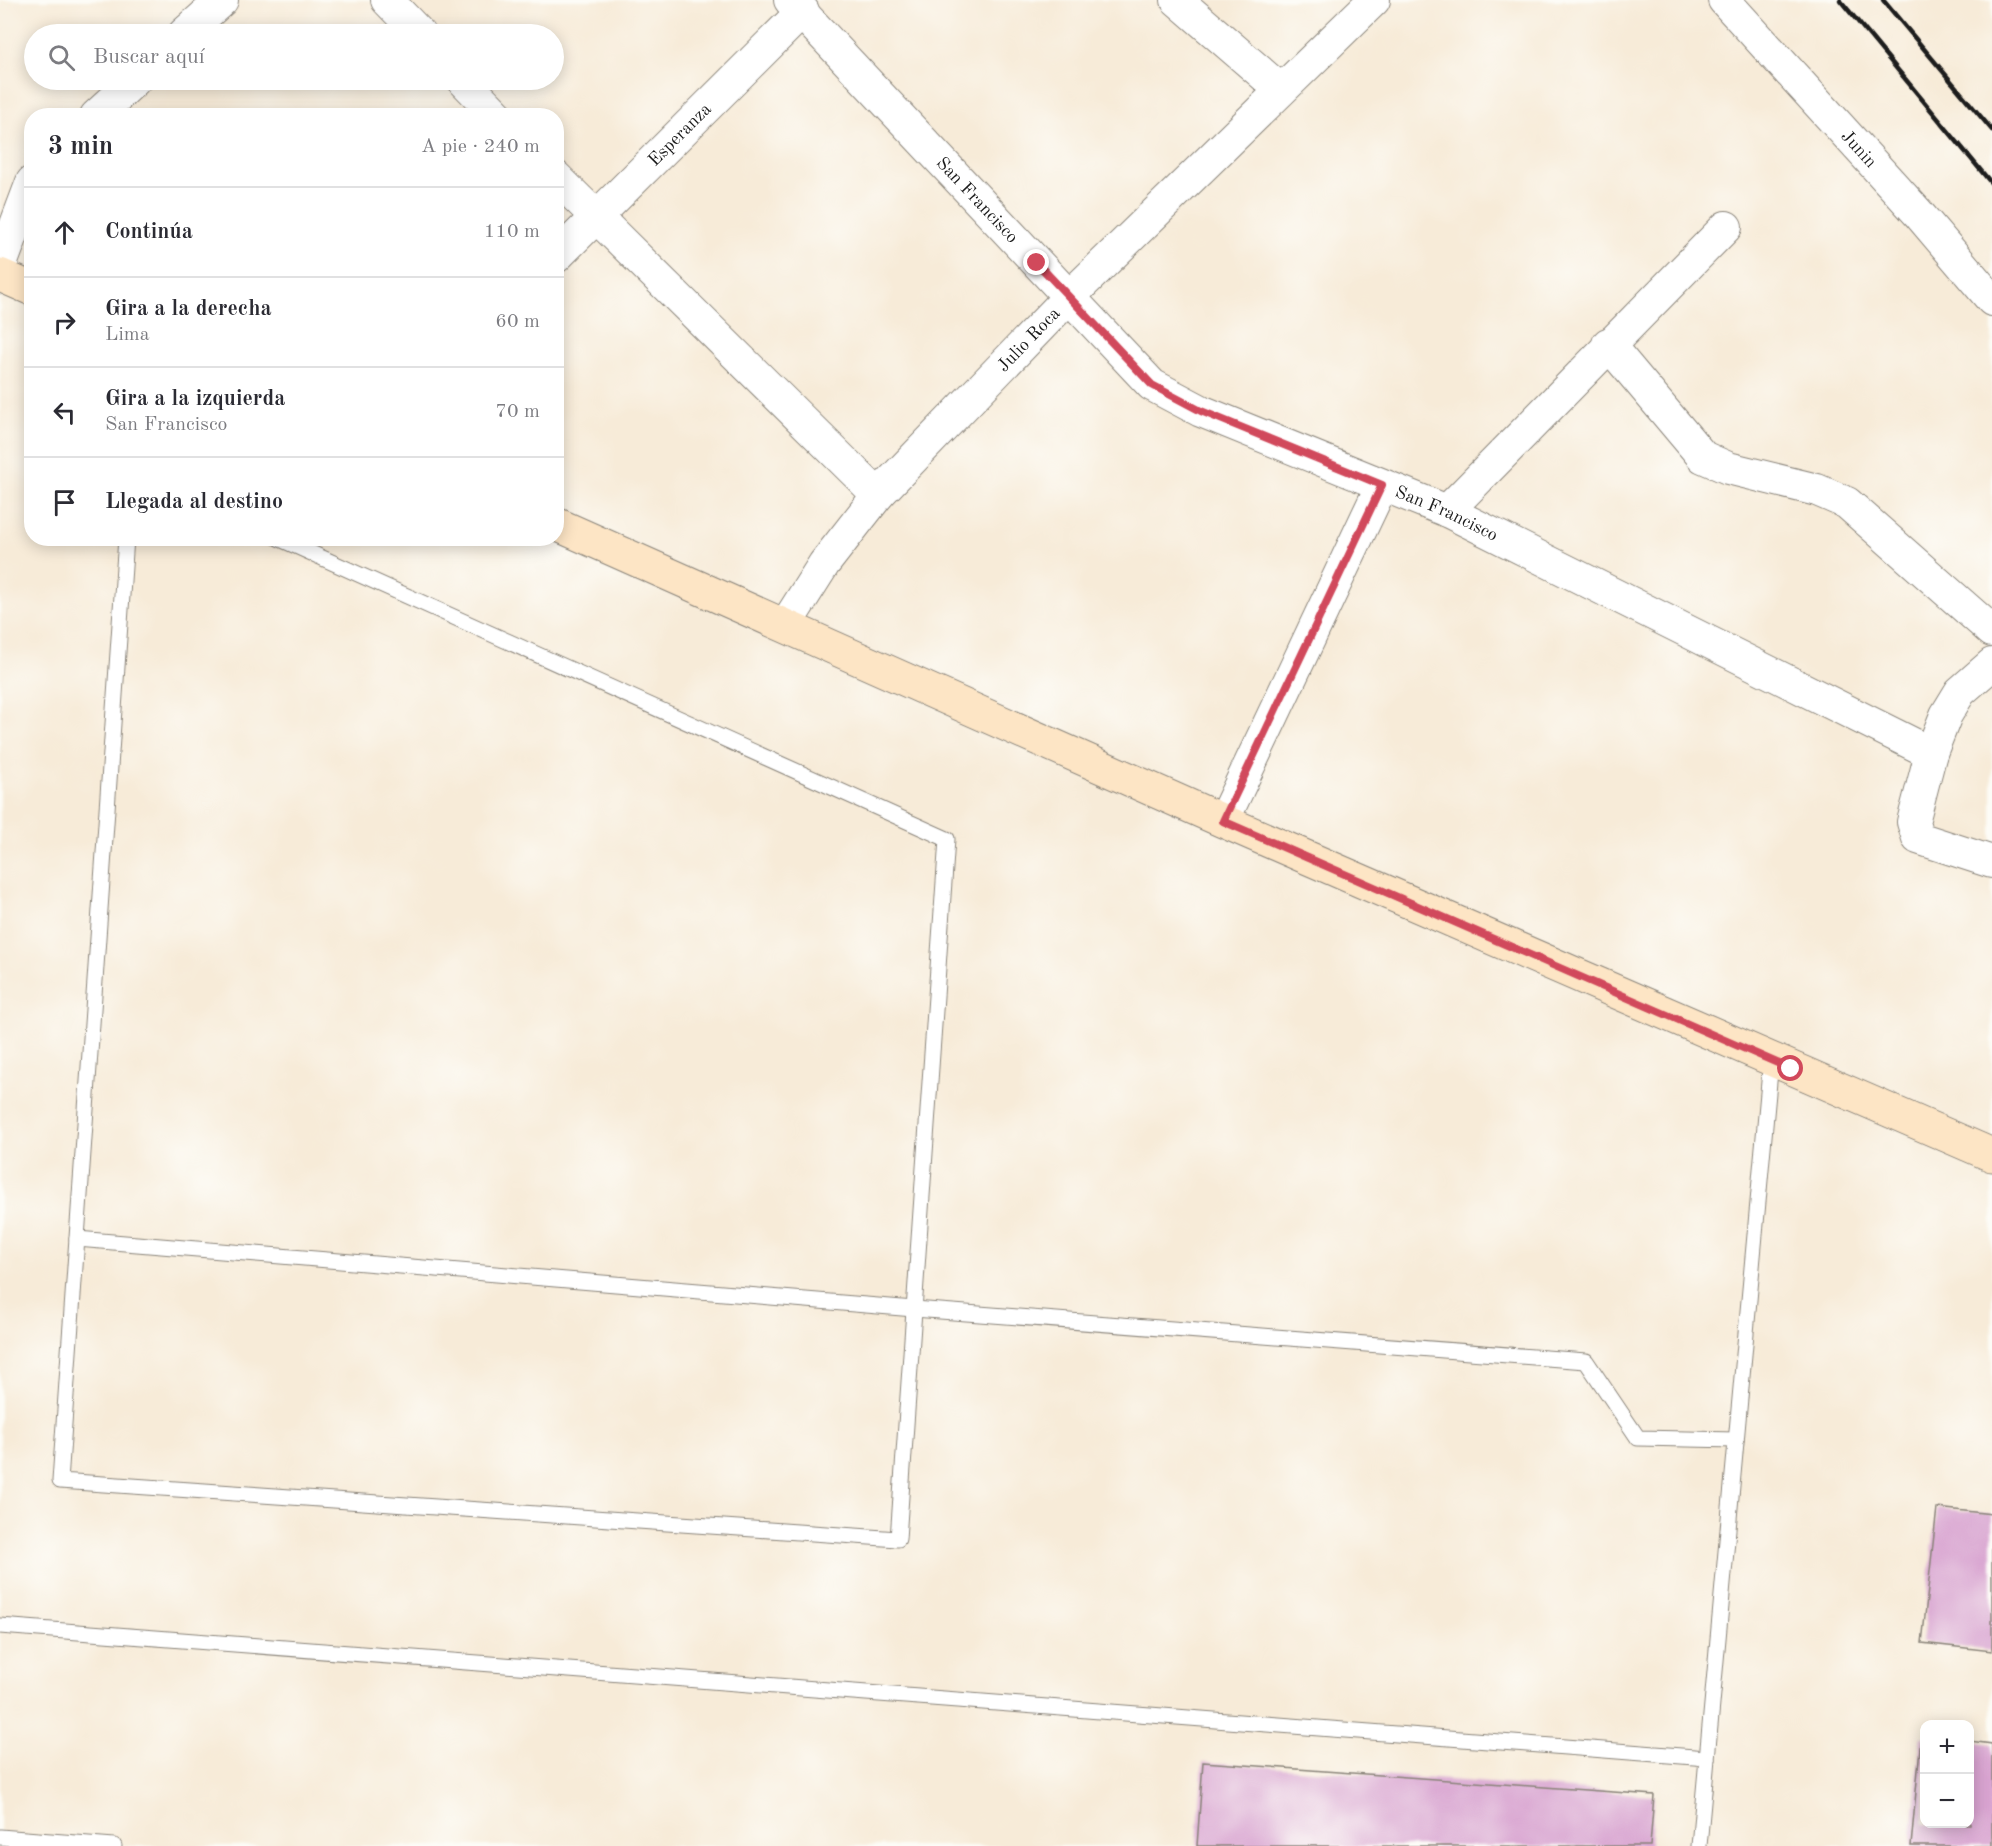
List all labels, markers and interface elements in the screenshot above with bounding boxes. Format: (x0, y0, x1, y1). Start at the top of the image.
search box (24, 24, 564, 90)
icon: search (45, 41, 78, 74)
text: Buscar aquí (93, 46, 205, 68)
street label: Esperanza (645, 100, 715, 170)
street label: Junin (1837, 127, 1880, 172)
text: 3 min (48, 134, 113, 160)
text: A pie · 240 m (421, 137, 540, 157)
street label: San Francisco (933, 154, 1021, 247)
icon: ahead (48, 216, 81, 249)
text: Continúa (105, 221, 193, 243)
text: 110 m (484, 222, 540, 242)
route end (1023, 249, 1049, 275)
text: Gira a la derecha (105, 298, 272, 320)
street label: Julio Roca (994, 304, 1064, 376)
icon: right (48, 306, 81, 339)
text: 60 m (495, 312, 540, 332)
text: Lima (105, 325, 150, 345)
text: Gira a la izquierda (105, 388, 285, 410)
icon: left (48, 396, 81, 429)
text: 70 m (495, 402, 540, 422)
text: San Francisco (105, 415, 228, 435)
street label: San Francisco (1393, 483, 1500, 545)
icon: arrive (48, 486, 81, 519)
text: Llegada al destino (105, 491, 283, 513)
route start (1777, 1055, 1803, 1081)
map controls (1920, 1720, 1974, 1828)
button: + (1920, 1720, 1974, 1774)
button: − (1920, 1774, 1974, 1828)

